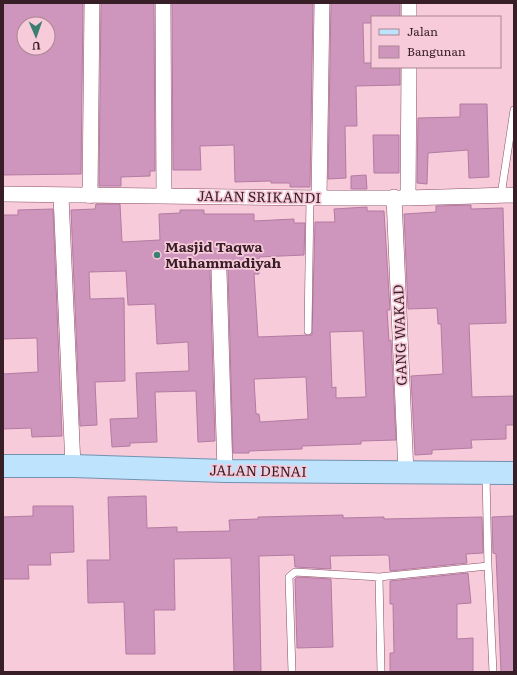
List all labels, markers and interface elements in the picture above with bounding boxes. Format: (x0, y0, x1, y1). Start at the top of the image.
north arrow (16, 16, 56, 56)
legend (371, 16, 501, 68)
text: Jalan (407, 22, 438, 40)
text: U (31, 39, 41, 55)
text: Bangunan (407, 42, 466, 60)
street label: JALAN SRIKANDI (197, 185, 321, 207)
place label: Masjid Taqwa Muhammadiyah (165, 236, 282, 272)
marker: Masjid Taqwa Muhammadiyah (152, 250, 162, 260)
street label: GANG WAKAD (387, 284, 411, 386)
street label: JALAN DENAI (209, 459, 307, 481)

